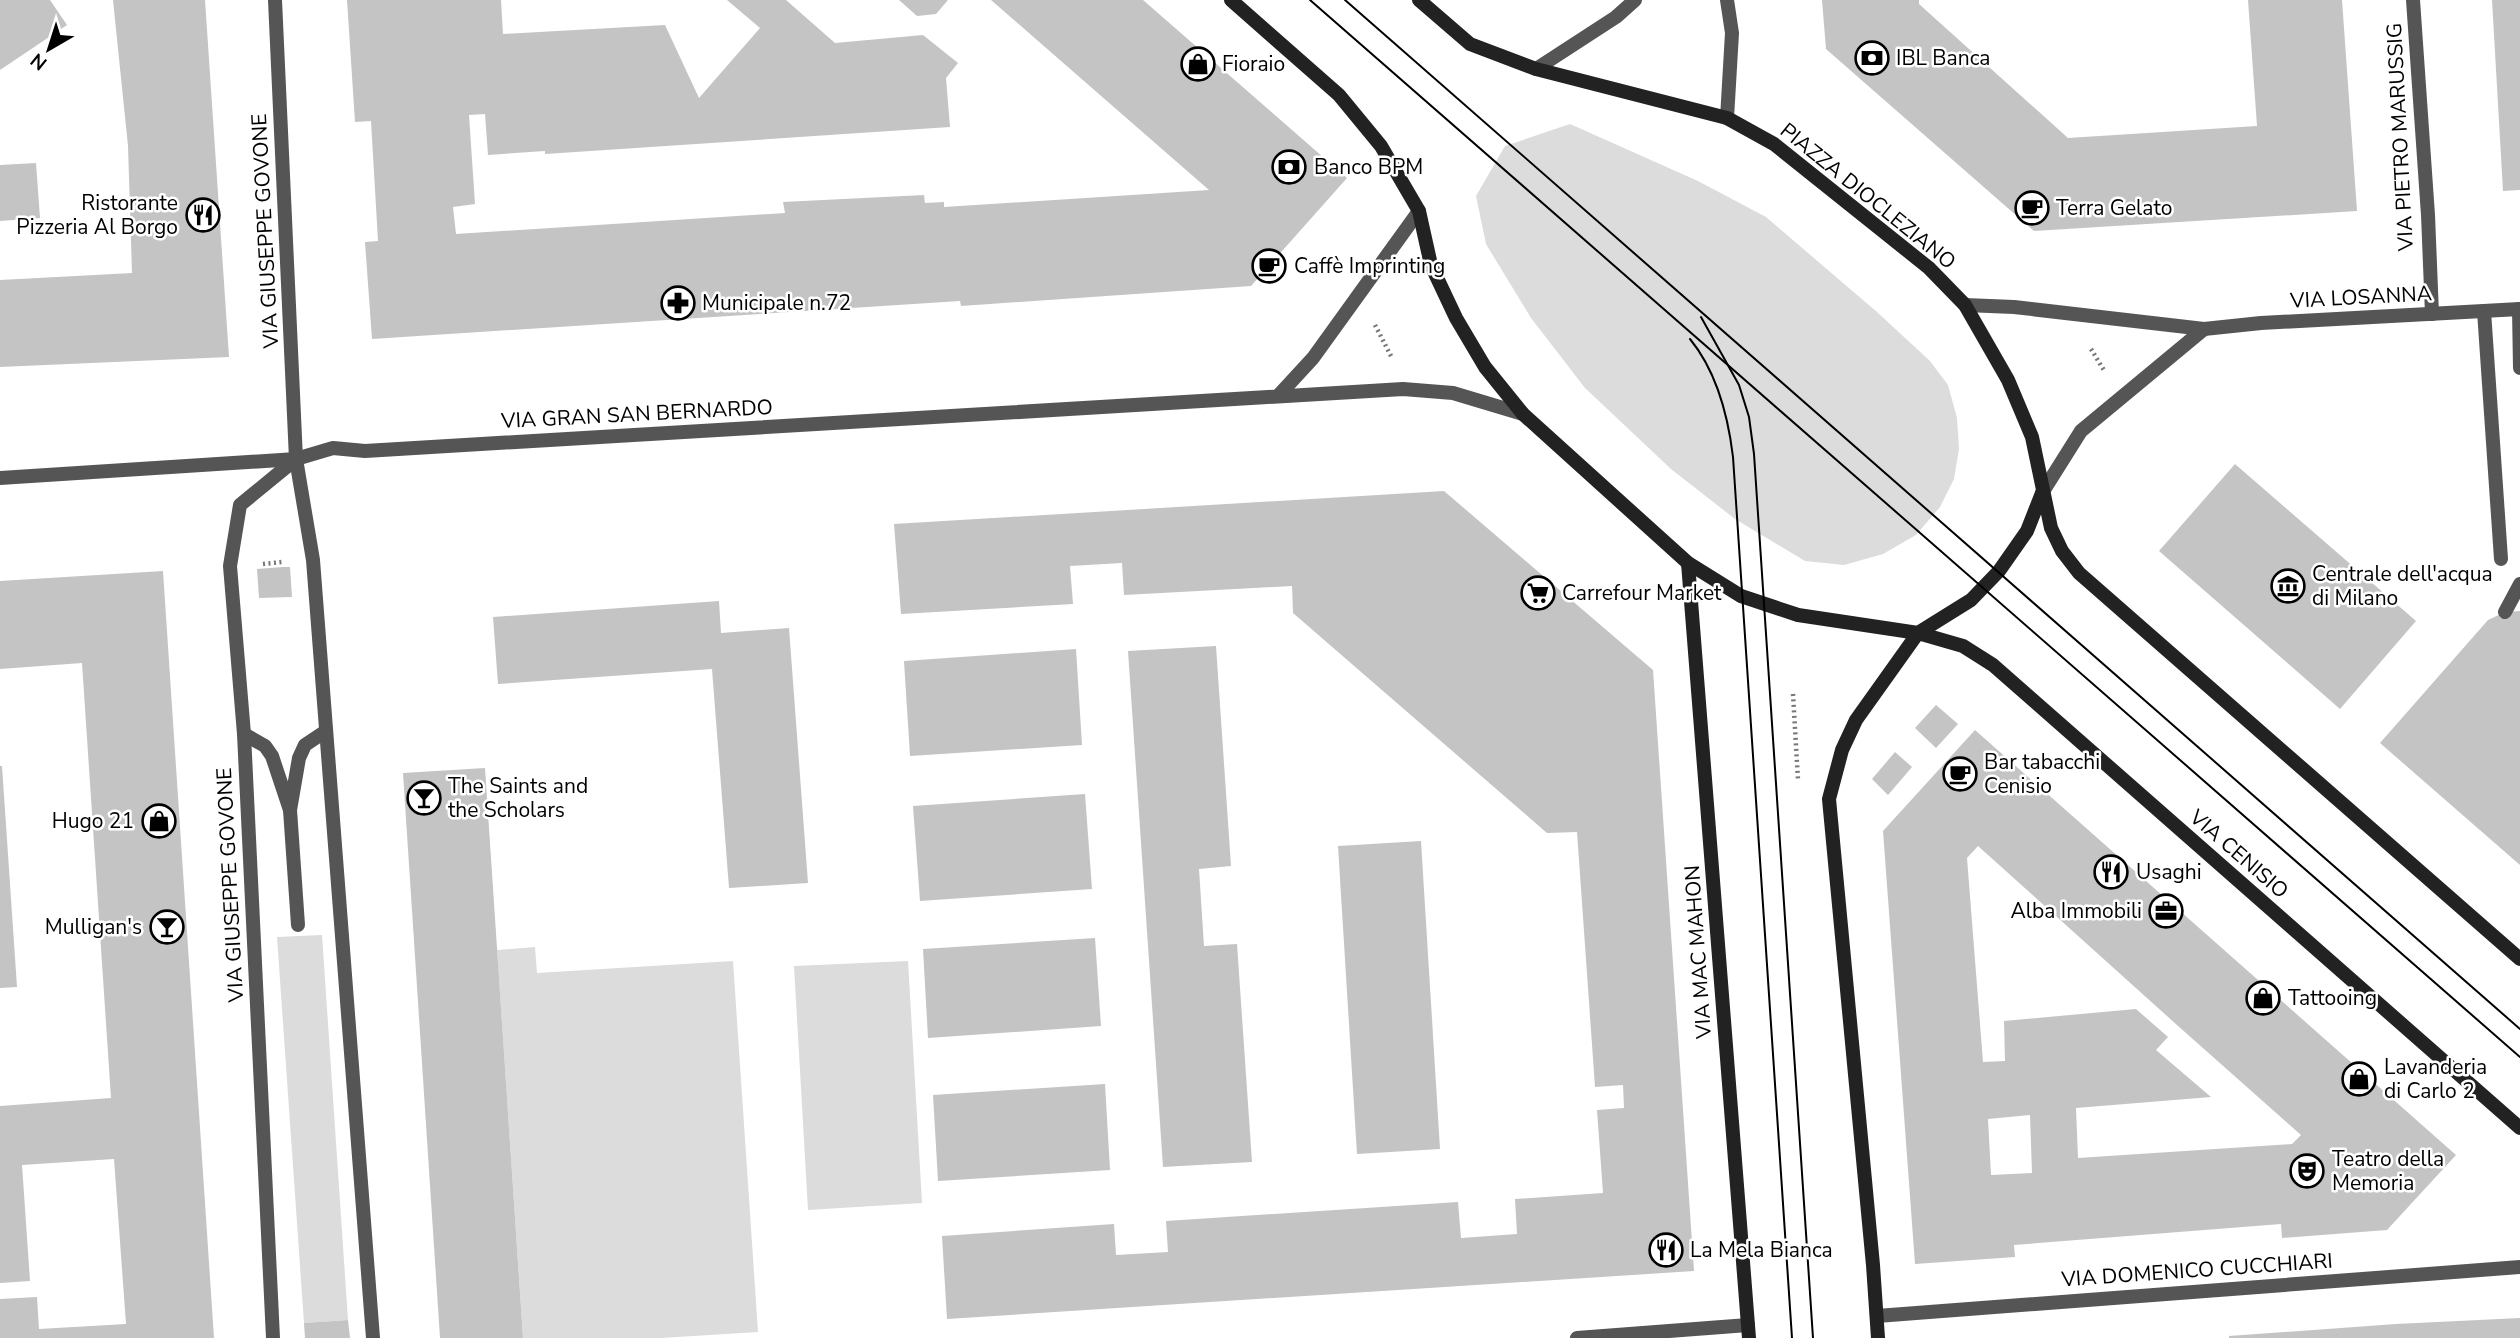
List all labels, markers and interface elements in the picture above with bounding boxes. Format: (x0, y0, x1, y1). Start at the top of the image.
north arrow (14, 14, 84, 84)
street label: VIA PIETRO MARUSSIG (2380, 22, 2420, 253)
bank icon: IBL Banca (1853, 39, 1891, 77)
place label: IBL Banca (1896, 44, 1990, 72)
shop icon: Fioraio (1179, 45, 1217, 83)
text: N (25, 47, 53, 76)
place label: Fioraio (1222, 50, 1285, 78)
street label: VIA GIUSEPPE GOVONE (245, 113, 285, 350)
street label: PIAZZA DIOCLEZIANO (1774, 116, 1962, 276)
bank icon: Banco BPM (1270, 148, 1308, 186)
place label: Banco BPM (1314, 153, 1423, 181)
place label: Ristorante Pizzeria Al Borgo (16, 189, 178, 241)
cafe icon: Terra Gelato (2013, 189, 2051, 227)
place label: Terra Gelato (2056, 194, 2172, 222)
restaurant icon: Ristorante Pizzeria Al Borgo (184, 196, 222, 234)
cafe icon: Caffè Imprinting (1250, 247, 1288, 285)
place label: Caffè Imprinting (1294, 252, 1445, 280)
street label: VIA LOSANNA (2288, 279, 2433, 315)
pharmacy icon: Municipale n.72 (659, 284, 697, 322)
place label: Municipale n.72 (702, 289, 851, 317)
street label: VIA GRAN SAN BERNARDO (499, 393, 774, 435)
place label: Centrale dell'acqua di Milano (2312, 560, 2493, 612)
museum icon: Centrale dell'acqua di Milano (2269, 567, 2307, 605)
supermarket icon: Carrefour Market (1519, 574, 1557, 612)
place label: Carrefour Market (1562, 579, 1722, 607)
place label: Bar tabacchi Cenisio (1984, 748, 2100, 800)
cafe icon: Bar tabacchi Cenisio (1941, 755, 1979, 793)
street label: VIA GIUSEPPE GOVONE (210, 767, 250, 1004)
place label: The Saints and the Scholars (448, 772, 588, 824)
bar icon: The Saints and the Scholars (405, 779, 443, 817)
shop icon: Hugo 21 (140, 802, 178, 840)
street label: VIA CENISIO (2183, 803, 2294, 905)
place label: Hugo 21 (52, 807, 134, 835)
restaurant icon: Usaghi (2092, 853, 2130, 891)
place label: Usaghi (2136, 858, 2202, 886)
street label: VIA MAC MAHON (1678, 864, 1718, 1041)
office icon: Alba Immobili (2147, 892, 2185, 930)
place label: Alba Immobili (2010, 897, 2142, 925)
bar icon: Mulligan's (148, 908, 186, 946)
place label: Mulligan's (45, 913, 142, 941)
shop icon: Tattooing (2244, 979, 2282, 1017)
place label: Tattooing (2288, 984, 2377, 1012)
place label: Lavanderia di Carlo 2 (2384, 1053, 2487, 1105)
shop icon: Lavanderia di Carlo 2 (2340, 1060, 2378, 1098)
place label: Teatro della Memoria (2332, 1145, 2444, 1197)
theatre icon: Teatro della Memoria (2288, 1152, 2326, 1190)
restaurant icon: La Mela Bianca (1647, 1231, 1685, 1269)
place label: La Mela Bianca (1690, 1236, 1833, 1264)
street label: VIA DOMENICO CUCCHIARI (2059, 1247, 2334, 1294)

